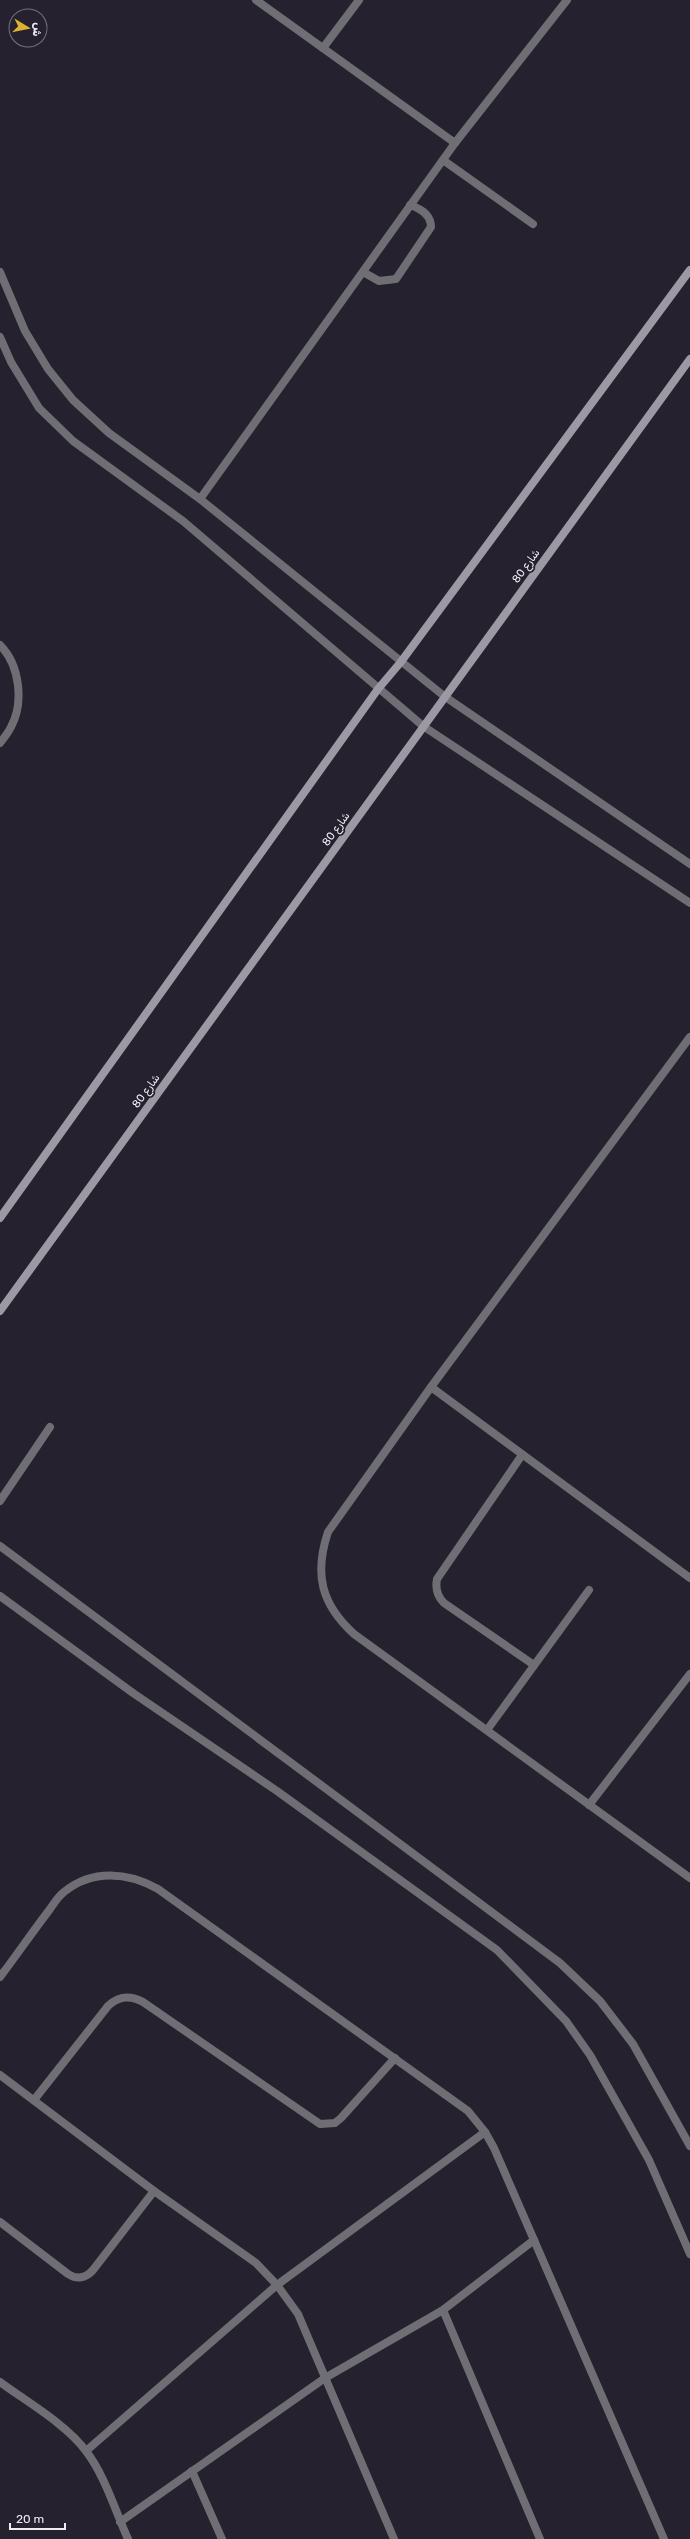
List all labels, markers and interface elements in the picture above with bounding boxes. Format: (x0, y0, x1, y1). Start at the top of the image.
north arrow (8, 8, 48, 48)
text: ش (30, 22, 45, 38)
street label: شارع 80 (509, 547, 544, 587)
street label: شارع 80 (319, 810, 354, 850)
street label: شارع 80 (129, 1072, 164, 1112)
scale bar (10, 2505, 65, 2531)
text: 20 m (16, 2512, 44, 2526)

